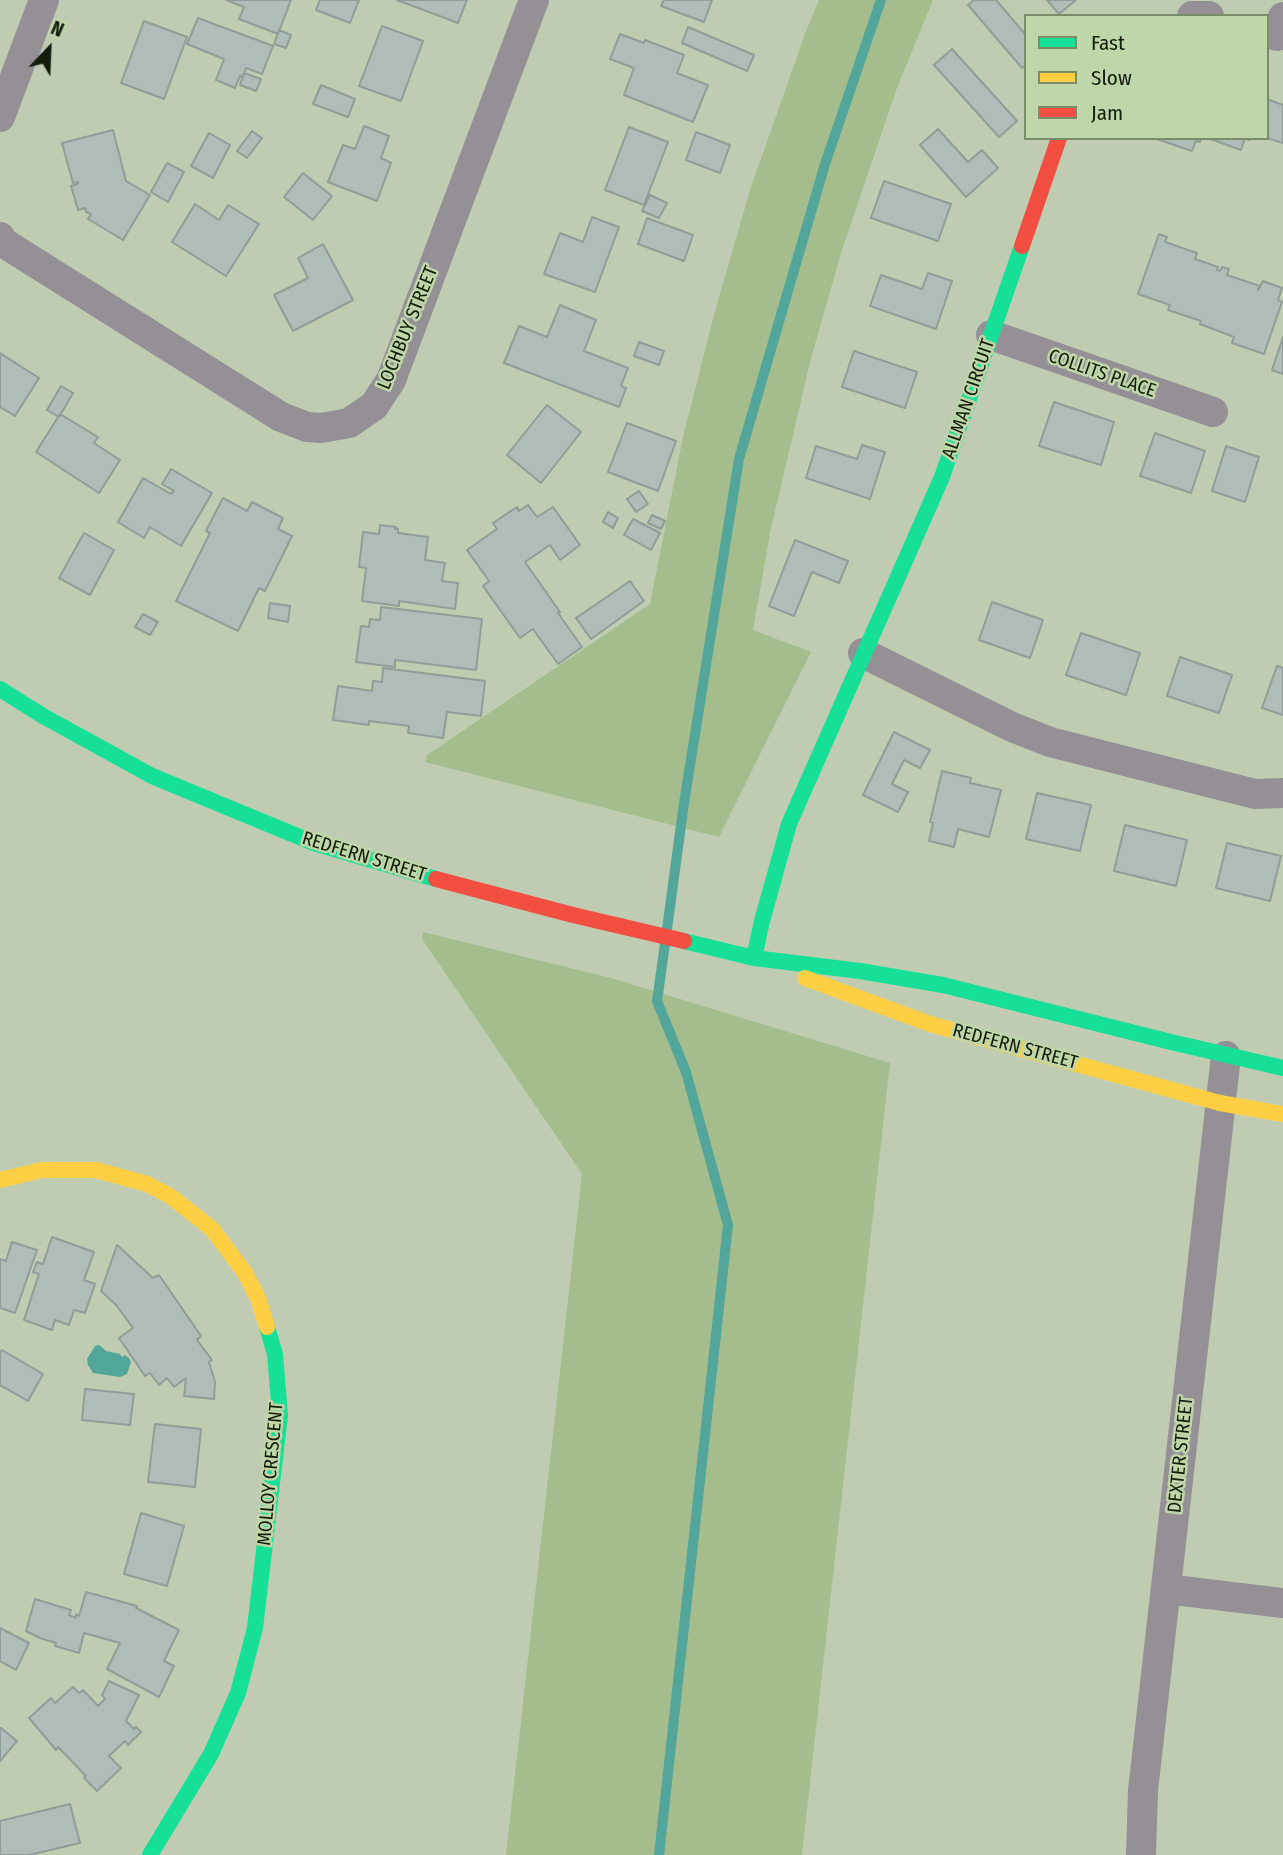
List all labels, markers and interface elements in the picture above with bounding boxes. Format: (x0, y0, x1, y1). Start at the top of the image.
north arrow (14, 14, 84, 84)
legend (1024, 14, 1269, 140)
text: N (48, 16, 67, 42)
text: Fast (1091, 30, 1125, 56)
text: Slow (1091, 65, 1132, 91)
text: Jam (1091, 100, 1123, 126)
street label: LOCHBUY STREET (373, 263, 443, 393)
street label: ALLMAN CIRCUIT (938, 336, 1000, 462)
street label: COLLITS PLACE (1045, 345, 1159, 403)
street label: REDFERN STREET (299, 827, 429, 887)
street label: REDFERN STREET (950, 1019, 1080, 1075)
street label: DEXTER STREET (1164, 1396, 1198, 1514)
street label: MOLLOY CRESCENT (253, 1402, 289, 1546)

